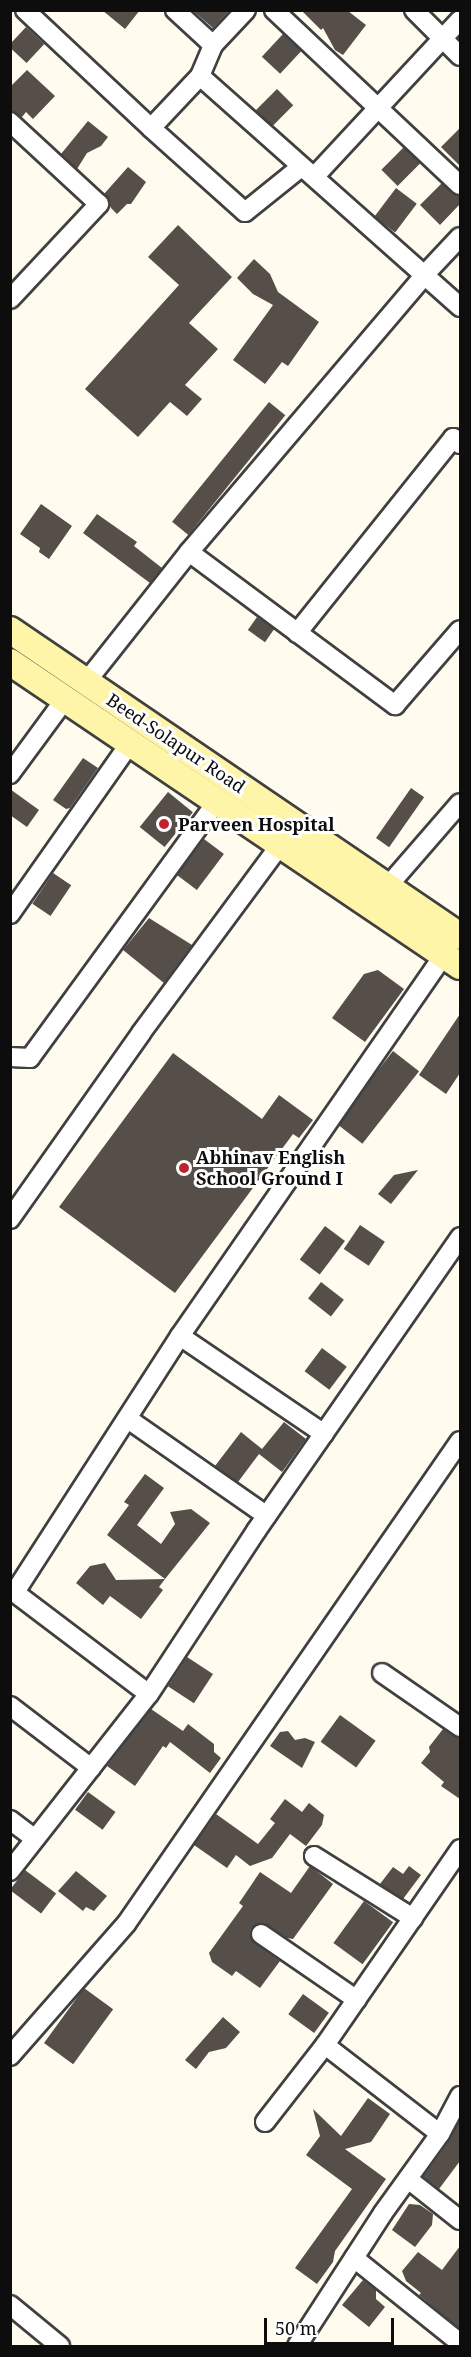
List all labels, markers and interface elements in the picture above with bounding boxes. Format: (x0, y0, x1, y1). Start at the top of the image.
street label: Beed-Solapur Road (103, 689, 249, 797)
place label: Parveen Hospital (178, 813, 335, 835)
marker: Parveen Hospital (155, 815, 173, 833)
place label: Abhinav English School Ground I (196, 1147, 345, 1190)
marker: Abhinav English School Ground I (177, 1161, 191, 1175)
scale bar (267, 2306, 398, 2344)
text: 50 m (275, 2316, 317, 2340)

